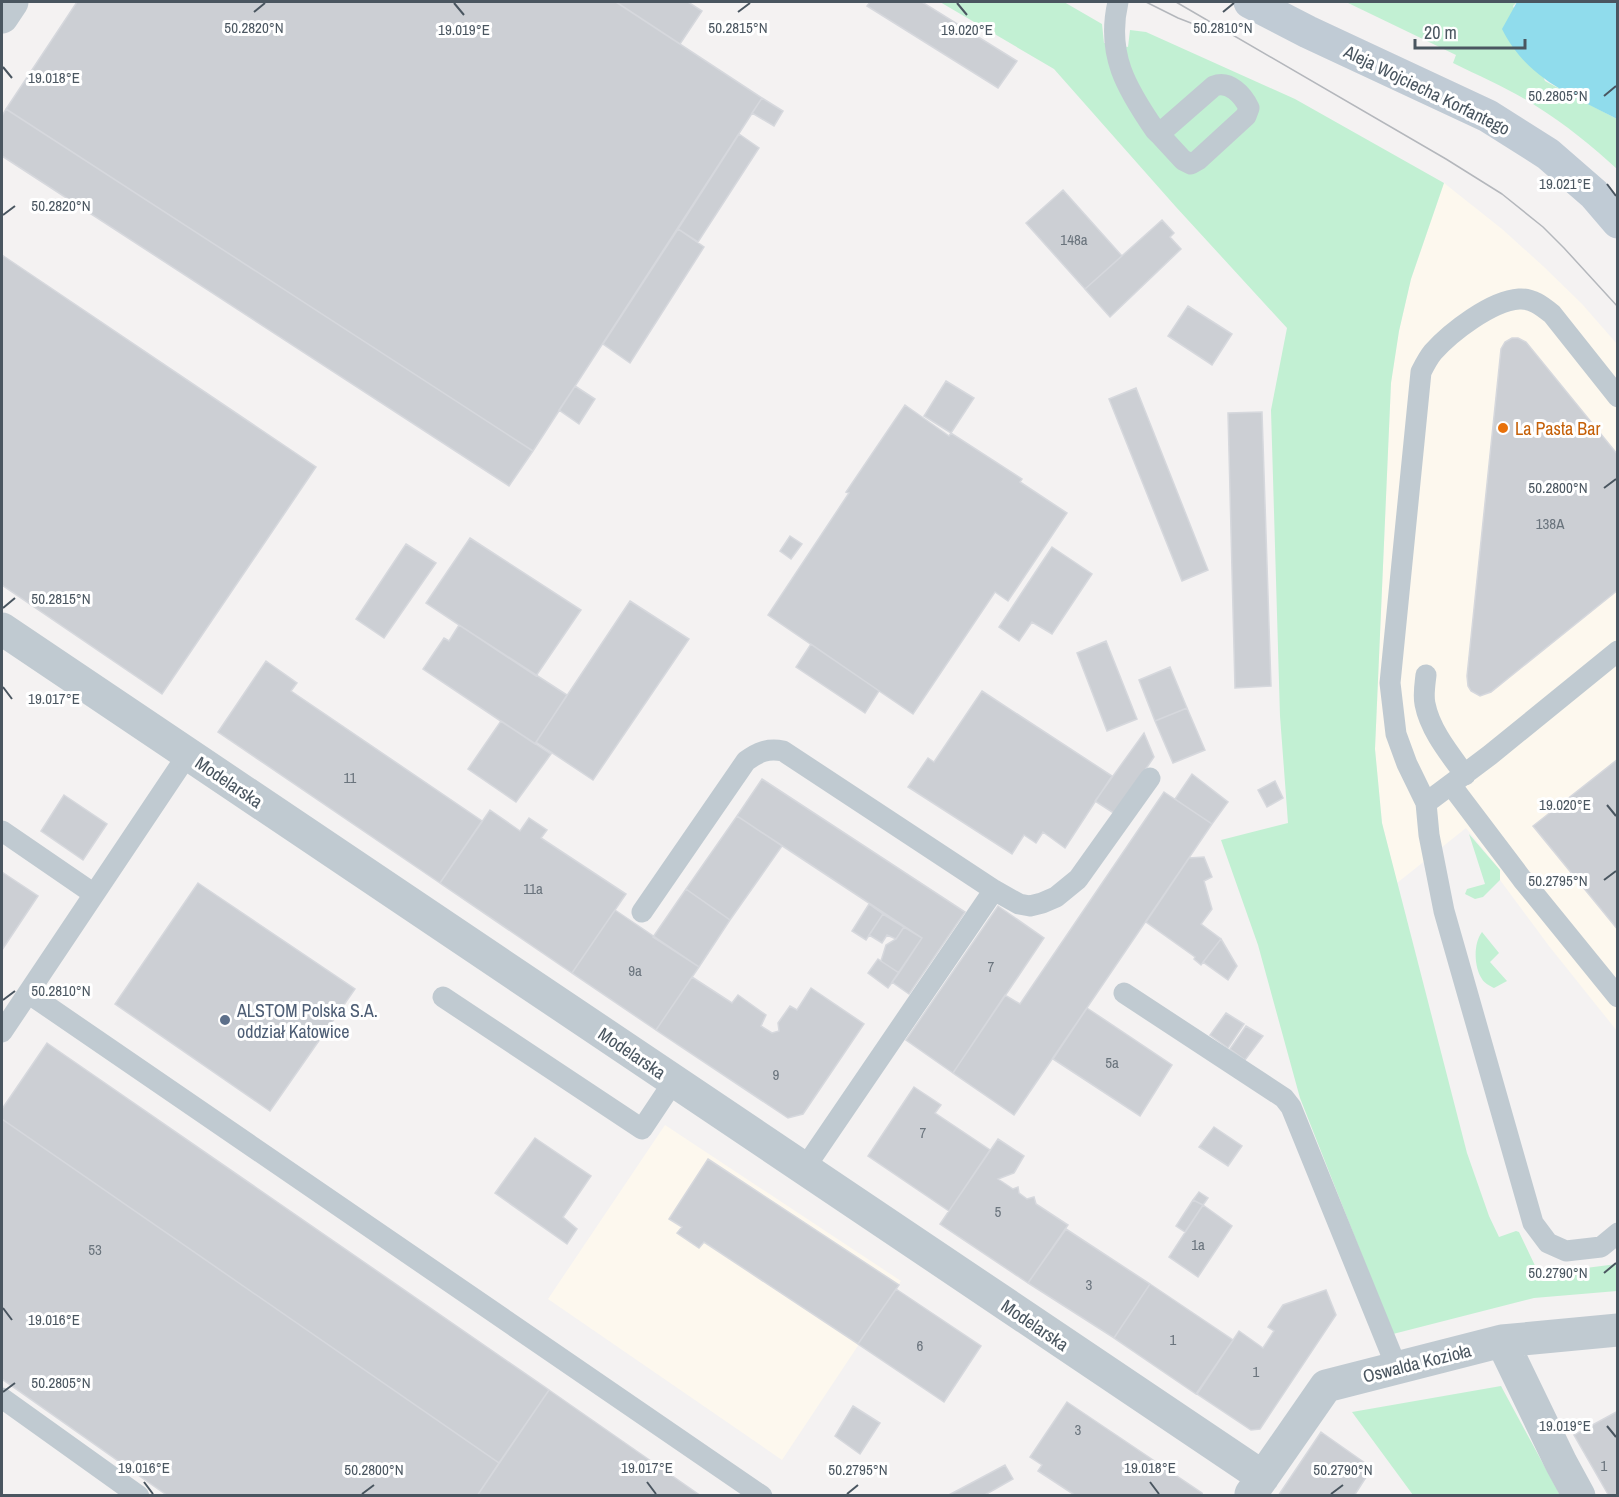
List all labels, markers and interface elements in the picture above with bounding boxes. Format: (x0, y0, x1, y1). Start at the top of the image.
scale bar (1415, 12, 1524, 50)
text: 50.2820°N (224, 17, 284, 38)
text: 50.2815°N (708, 17, 768, 38)
text: 50.2810°N (1193, 17, 1253, 38)
text: 19.019°E (438, 19, 490, 40)
text: 19.020°E (941, 19, 993, 40)
text: 20 m (1424, 20, 1457, 45)
street label: Aleja Wojciecha Korfantego (1339, 38, 1514, 141)
text: 19.018°E (28, 67, 80, 88)
text: 50.2805°N (1528, 85, 1588, 106)
text: 19.021°E (1539, 173, 1591, 194)
text: 50.2820°N (31, 195, 91, 216)
house number: 148a (1060, 229, 1088, 250)
place label: La Pasta Bar (1515, 416, 1600, 441)
marker: La Pasta Bar (1496, 421, 1510, 435)
text: 50.2800°N (1528, 477, 1588, 498)
house number: 138A (1536, 513, 1565, 534)
text: 50.2815°N (31, 588, 91, 609)
text: 19.017°E (28, 688, 80, 709)
street label: Modelarska (190, 750, 268, 814)
house number: 11 (344, 767, 357, 788)
text: 19.020°E (1539, 794, 1591, 815)
text: 50.2795°N (1528, 870, 1588, 891)
house number: 11a (523, 878, 543, 899)
house number: 7 (988, 956, 995, 977)
house number: 9a (628, 960, 642, 981)
text: 50.2810°N (31, 980, 91, 1001)
place label: ALSTOM Polska S.A. oddział Katowice (236, 998, 378, 1044)
marker: ALSTOM Polska S.A. oddział Katowice (218, 1013, 232, 1027)
street label: Modelarska (593, 1021, 671, 1085)
house number: 5a (1105, 1052, 1119, 1073)
house number: 9 (773, 1064, 780, 1085)
house number: 7 (920, 1122, 927, 1143)
house number: 5 (995, 1201, 1002, 1222)
house number: 1a (1191, 1234, 1205, 1255)
house number: 53 (88, 1239, 102, 1260)
text: 50.2790°N (1528, 1262, 1588, 1283)
house number: 3 (1086, 1274, 1093, 1295)
street label: Modelarska (996, 1293, 1074, 1357)
text: 19.016°E (28, 1309, 80, 1330)
house number: 1 (1170, 1329, 1177, 1350)
house number: 6 (917, 1335, 924, 1356)
street label: Oswalda Kozioła (1360, 1337, 1474, 1389)
house number: 1 (1253, 1361, 1260, 1382)
text: 50.2805°N (31, 1372, 91, 1393)
text: 19.019°E (1539, 1415, 1591, 1436)
house number: 3 (1075, 1419, 1082, 1440)
house number: 1 (1601, 1455, 1608, 1476)
text: 19.016°E (118, 1457, 170, 1478)
text: 19.017°E (621, 1457, 673, 1478)
text: 19.018°E (1124, 1457, 1176, 1478)
text: 50.2800°N (344, 1459, 404, 1480)
text: 50.2795°N (828, 1459, 888, 1480)
text: 50.2790°N (1313, 1459, 1373, 1480)

